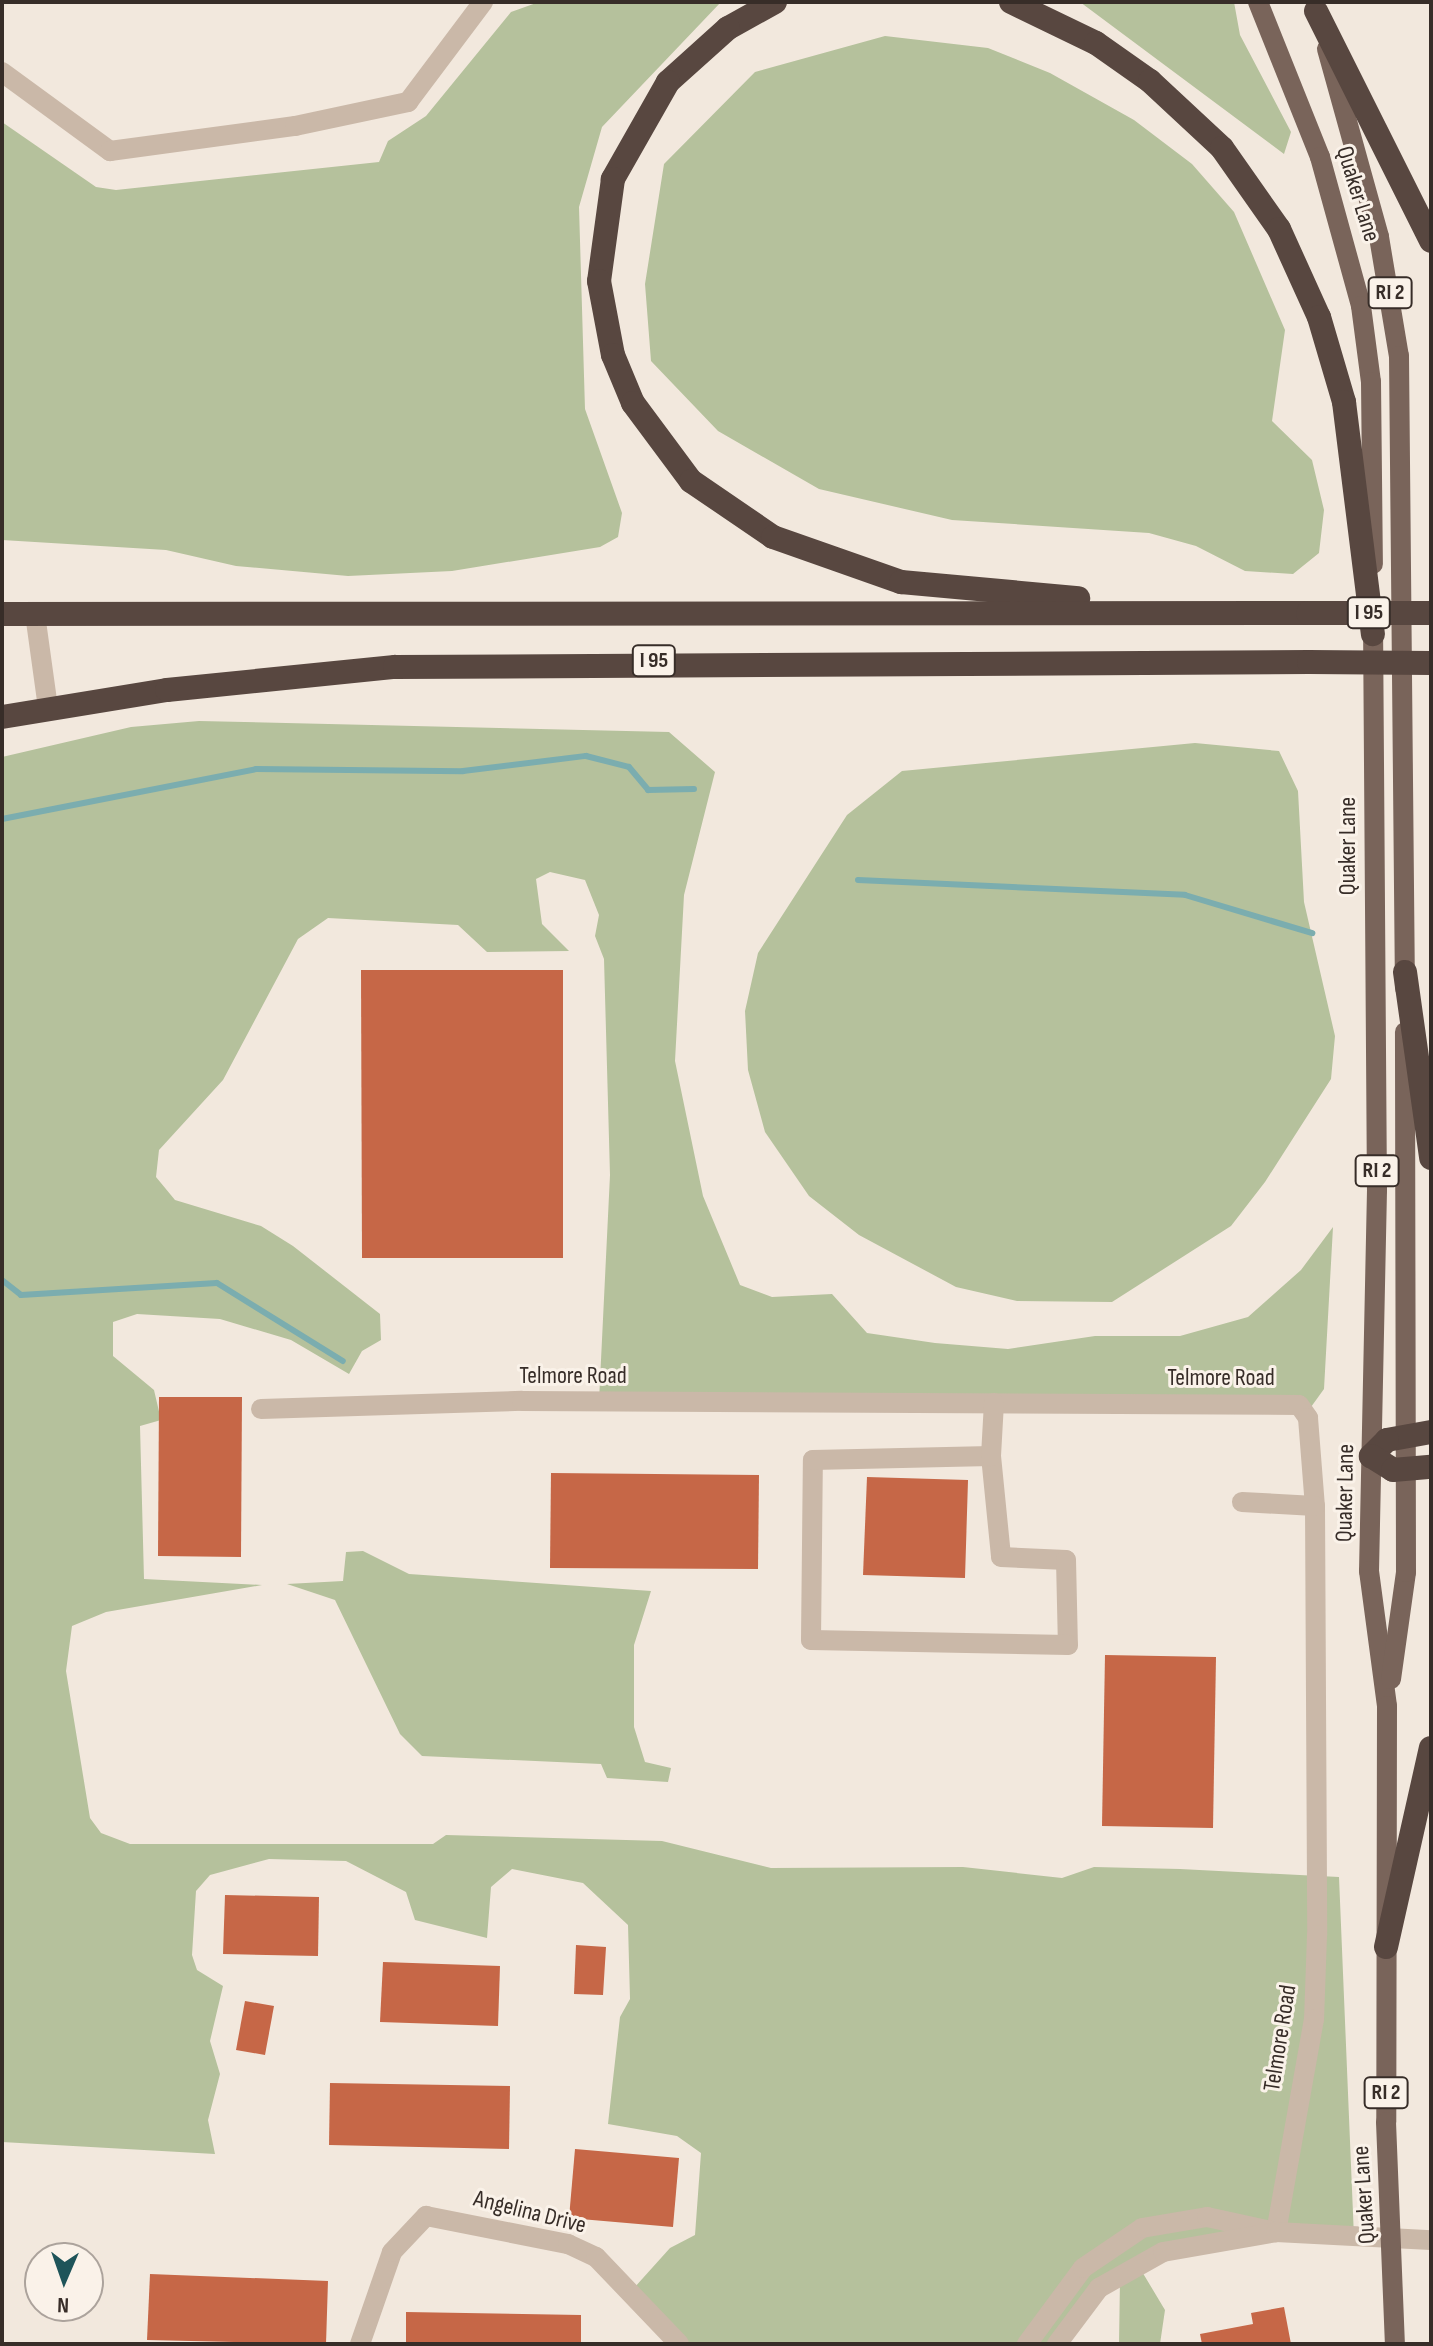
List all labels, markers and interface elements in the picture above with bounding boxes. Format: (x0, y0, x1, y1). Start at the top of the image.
street label: Quaker Lane (1330, 143, 1386, 245)
road number: RI 2 (1366, 275, 1414, 311)
road number: I 95 (1345, 595, 1393, 631)
road number: I 95 (630, 643, 678, 679)
street label: Quaker Lane (1334, 797, 1362, 895)
road number: RI 2 (1353, 1153, 1401, 1189)
street label: Telmore Road (519, 1362, 627, 1390)
street label: Telmore Road (1167, 1364, 1275, 1392)
street label: Quaker Lane (1330, 1444, 1360, 1542)
street label: Telmore Road (1257, 1983, 1303, 2093)
road number: RI 2 (1362, 2075, 1410, 2111)
street label: Quaker Lane (1346, 2145, 1382, 2245)
street label: Angelina Drive (471, 2184, 589, 2240)
north arrow (24, 2242, 104, 2322)
text: N (57, 2291, 70, 2318)

